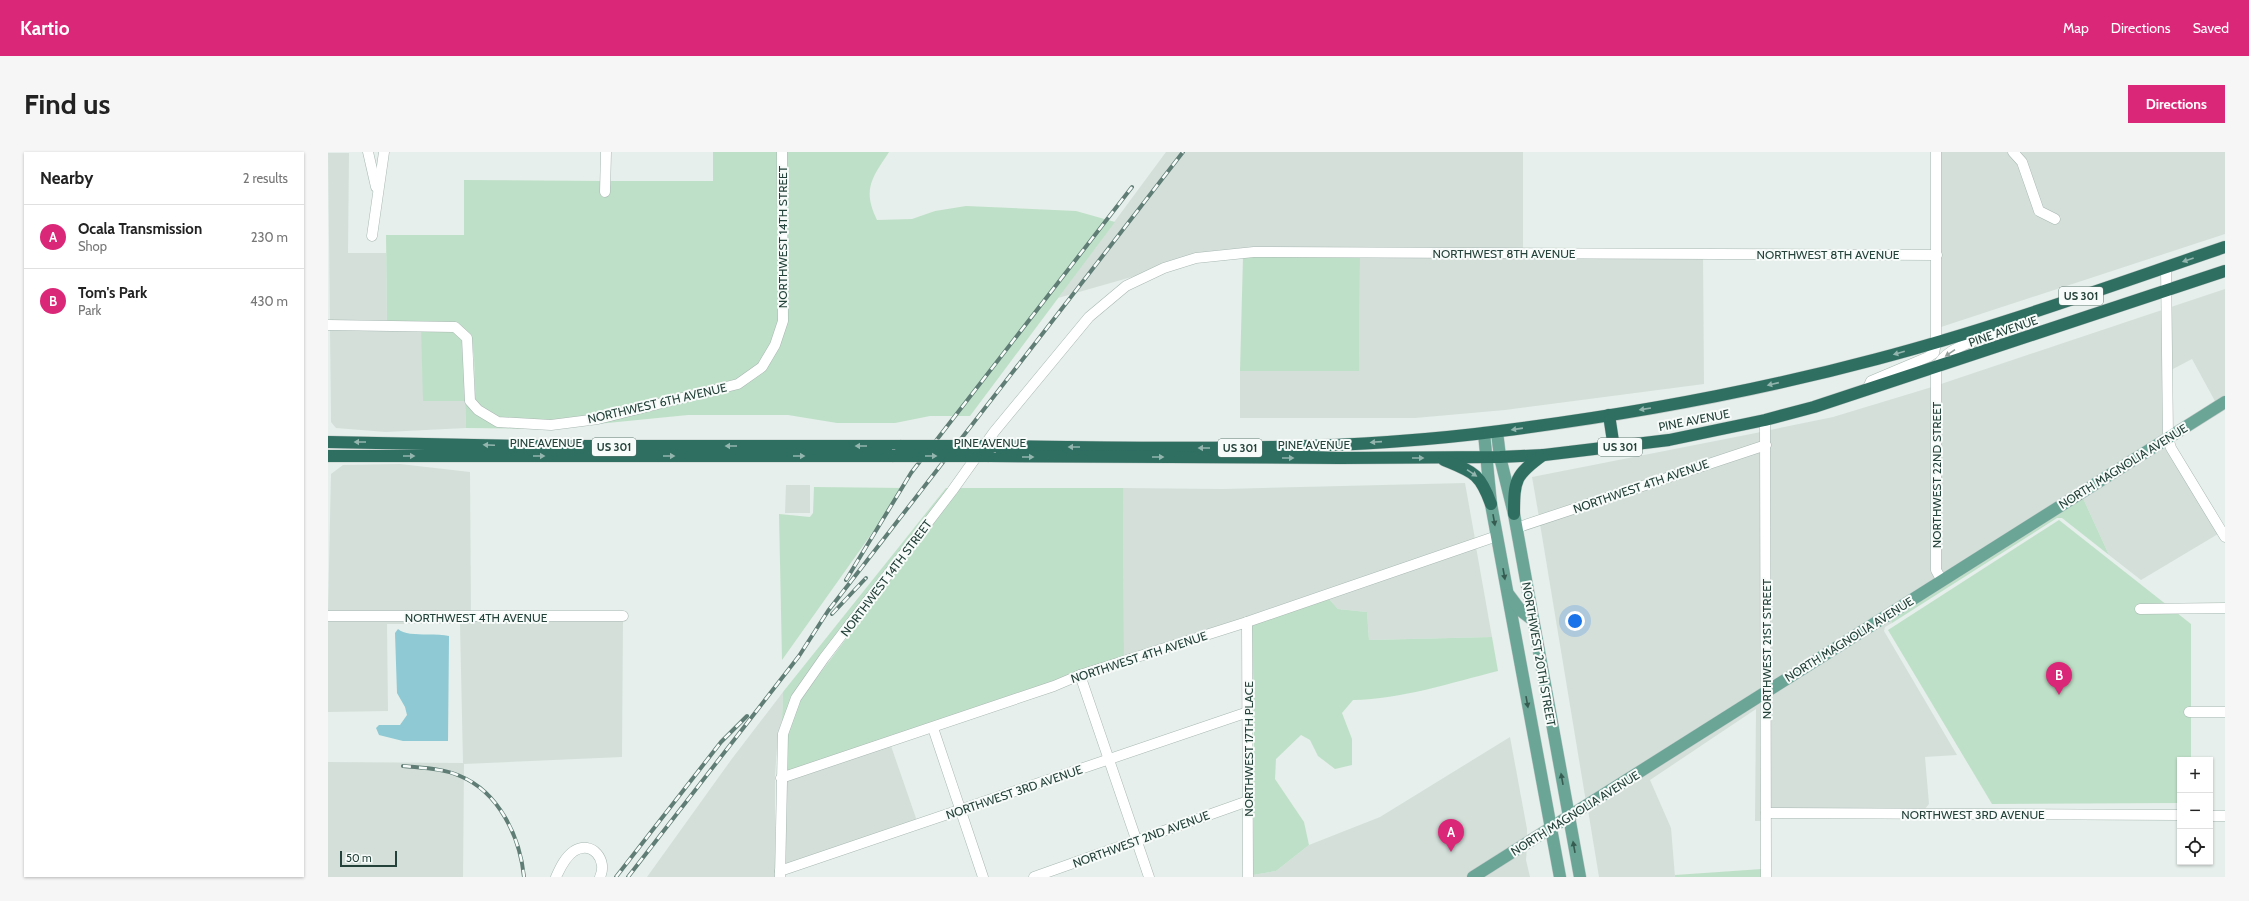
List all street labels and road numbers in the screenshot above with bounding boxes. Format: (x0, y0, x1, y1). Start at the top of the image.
street label: NORTHWEST 14TH STREET (775, 165, 790, 308)
street label: NORTHWEST 8TH AVENUE (1432, 246, 1576, 261)
street label: NORTHWEST 8TH AVENUE (1756, 247, 1900, 262)
road number: US 301 (2059, 287, 2103, 305)
street label: PINE AVENUE (1966, 312, 2040, 350)
street label: NORTHWEST 6TH AVENUE (586, 380, 728, 426)
street label: NORTHWEST 22ND STREET (1929, 401, 1944, 548)
street label: PINE AVENUE (1657, 406, 1731, 434)
street label: NORTH MAGNOLIA AVENUE (2056, 420, 2190, 512)
street label: PINE AVENUE (510, 435, 582, 450)
street label: PINE AVENUE (954, 435, 1026, 450)
street label: PINE AVENUE (1278, 437, 1350, 452)
road number: US 301 (592, 438, 636, 456)
road number: US 301 (1598, 438, 1642, 456)
road number: US 301 (1218, 439, 1262, 457)
street label: NORTHWEST 4TH AVENUE (1571, 456, 1711, 516)
street label: NORTHWEST 14TH STREET (837, 516, 935, 639)
street label: NORTHWEST 21ST STREET (1759, 578, 1774, 719)
street label: NORTHWEST 20TH STREET (1519, 581, 1559, 728)
street label: NORTH MAGNOLIA AVENUE (1782, 593, 1916, 685)
street label: NORTHWEST 4TH AVENUE (405, 610, 548, 625)
street label: NORTHWEST 4TH AVENUE (1069, 628, 1209, 686)
street label: NORTHWEST 17TH PLACE (1241, 681, 1256, 817)
street label: NORTHWEST 3RD AVENUE (944, 761, 1085, 822)
street label: NORTH MAGNOLIA AVENUE (1508, 767, 1642, 859)
street label: NORTHWEST 2ND AVENUE (1071, 807, 1212, 871)
street label: NORTHWEST 3RD AVENUE (1901, 807, 2045, 822)

